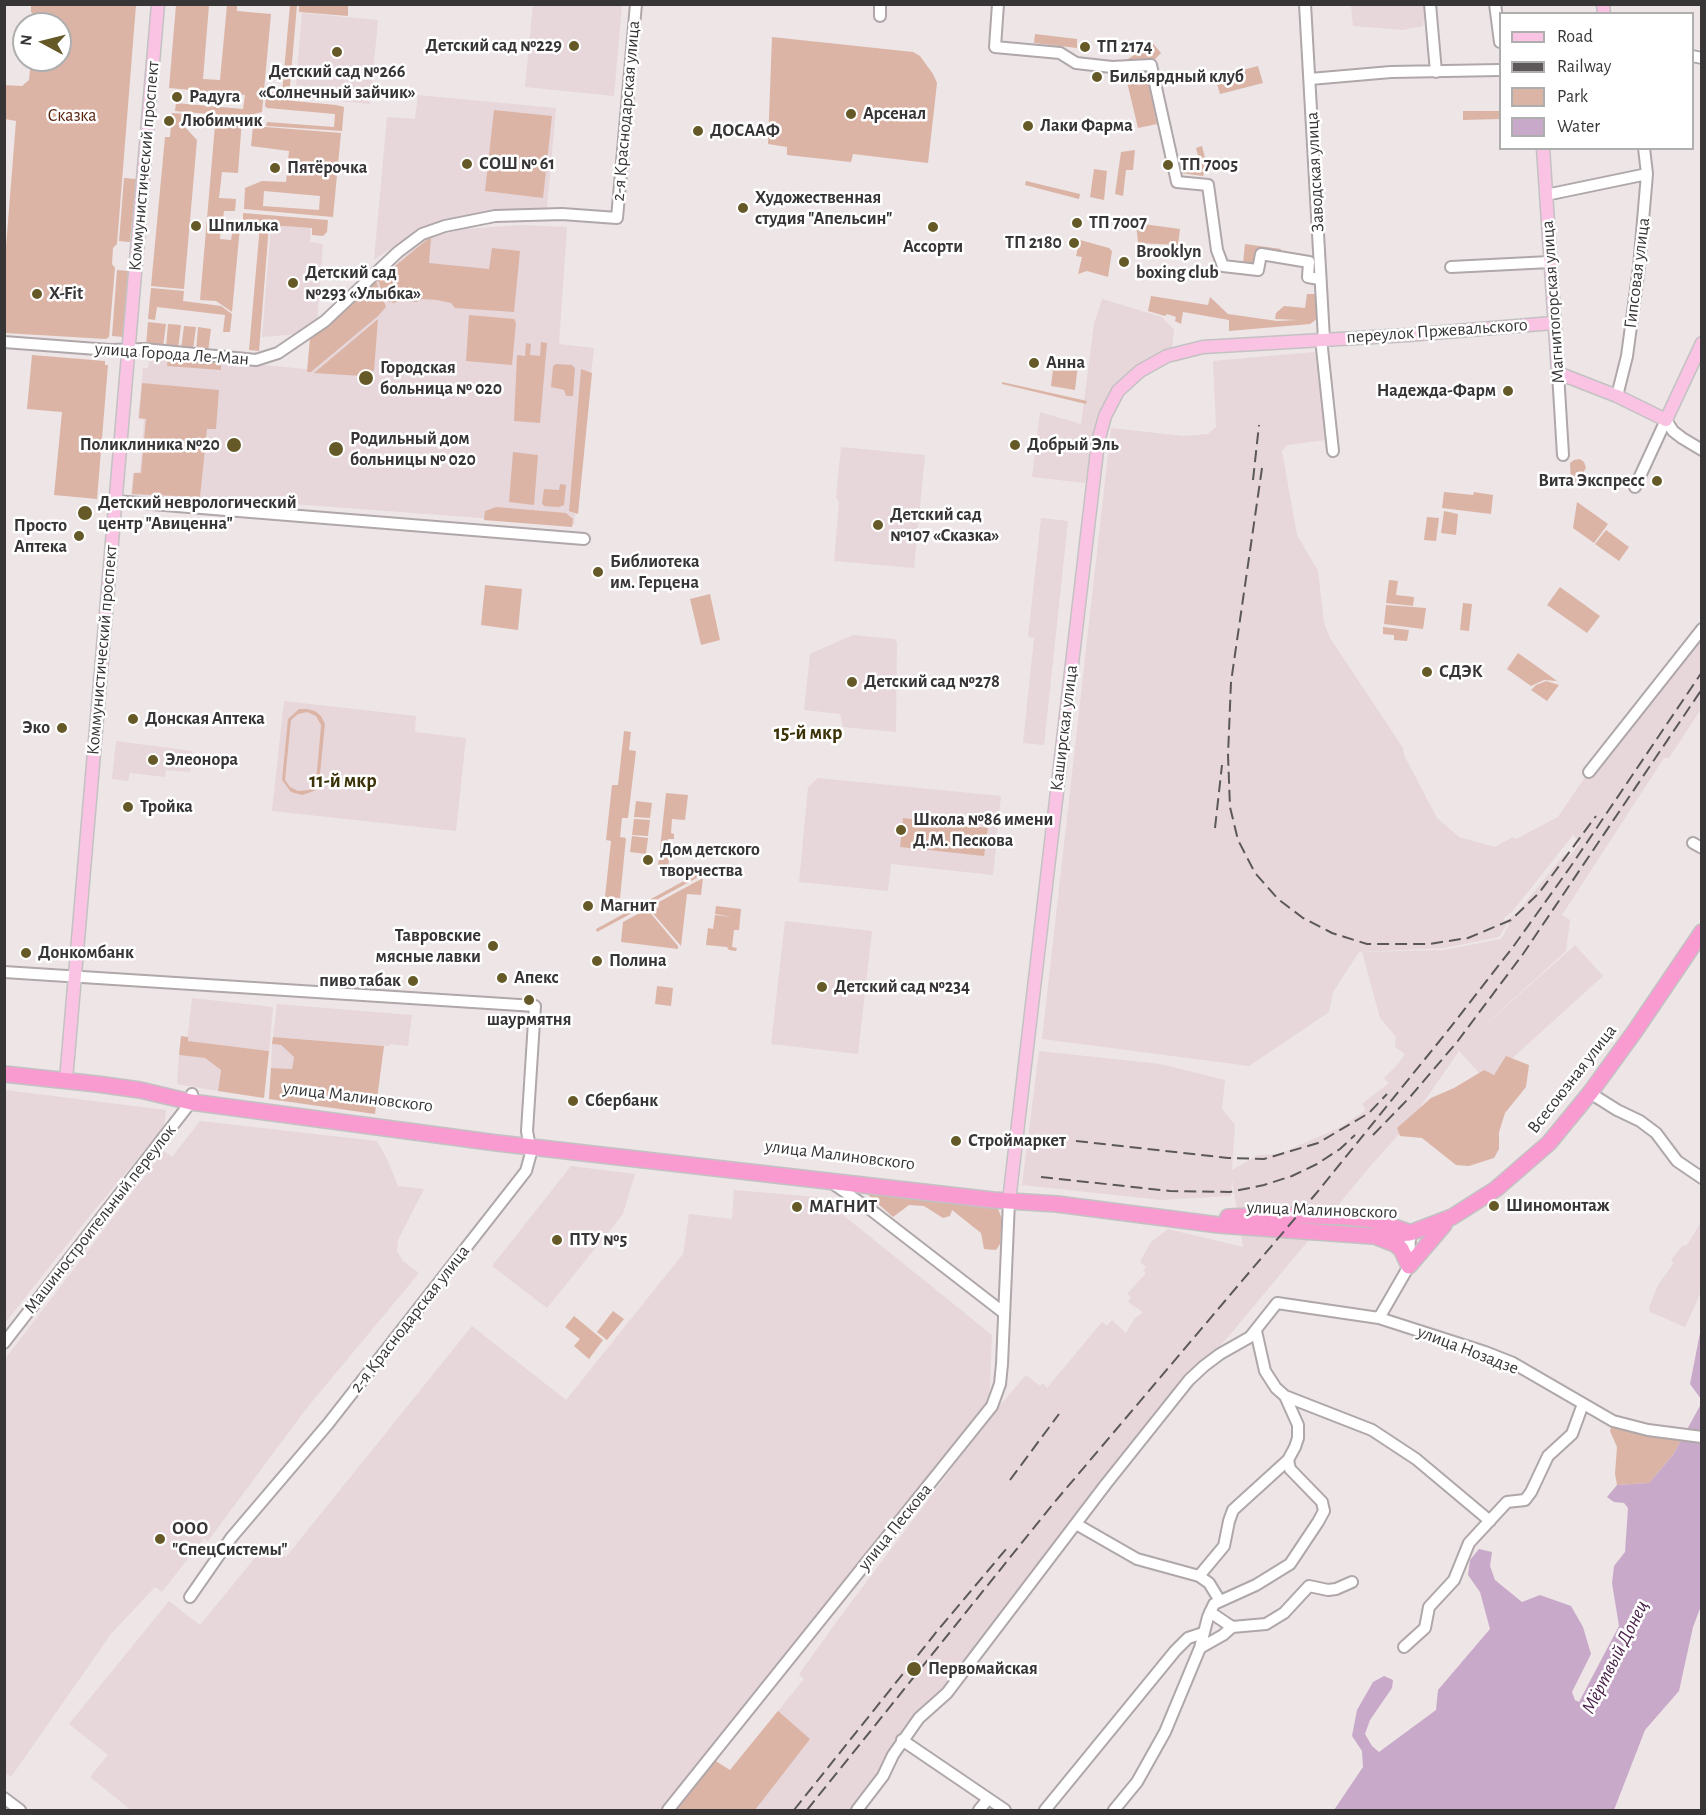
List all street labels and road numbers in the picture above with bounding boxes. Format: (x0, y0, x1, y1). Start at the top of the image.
street label: 2-я Краснодарская улица (607, 20, 645, 202)
street label: Коммунистический проспект (124, 60, 164, 272)
street label: Заводская улица (1301, 111, 1329, 233)
street label: Гипсовая улица (1619, 216, 1655, 330)
street label: Магнитогорская улица (1537, 220, 1569, 384)
street label: переулок Пржевальского (1346, 314, 1528, 348)
street label: улица Города Ле-Ман (94, 338, 250, 370)
street label: Коммунистический проспект (82, 544, 122, 756)
street label: Каширская улица (1046, 664, 1082, 792)
street label: Всесоюзная улица (1523, 1020, 1621, 1138)
street label: улица Малиновского (282, 1077, 434, 1117)
street label: Машиностроительный переулок (19, 1120, 181, 1318)
street label: улица Малиновского (764, 1135, 916, 1175)
street label: улица Малиновского (1246, 1197, 1398, 1223)
street label: 2-я Краснодарская улица (346, 1241, 474, 1397)
street label: улица Нозадзе (1414, 1321, 1522, 1379)
street label: улица Пескова (853, 1479, 937, 1575)

